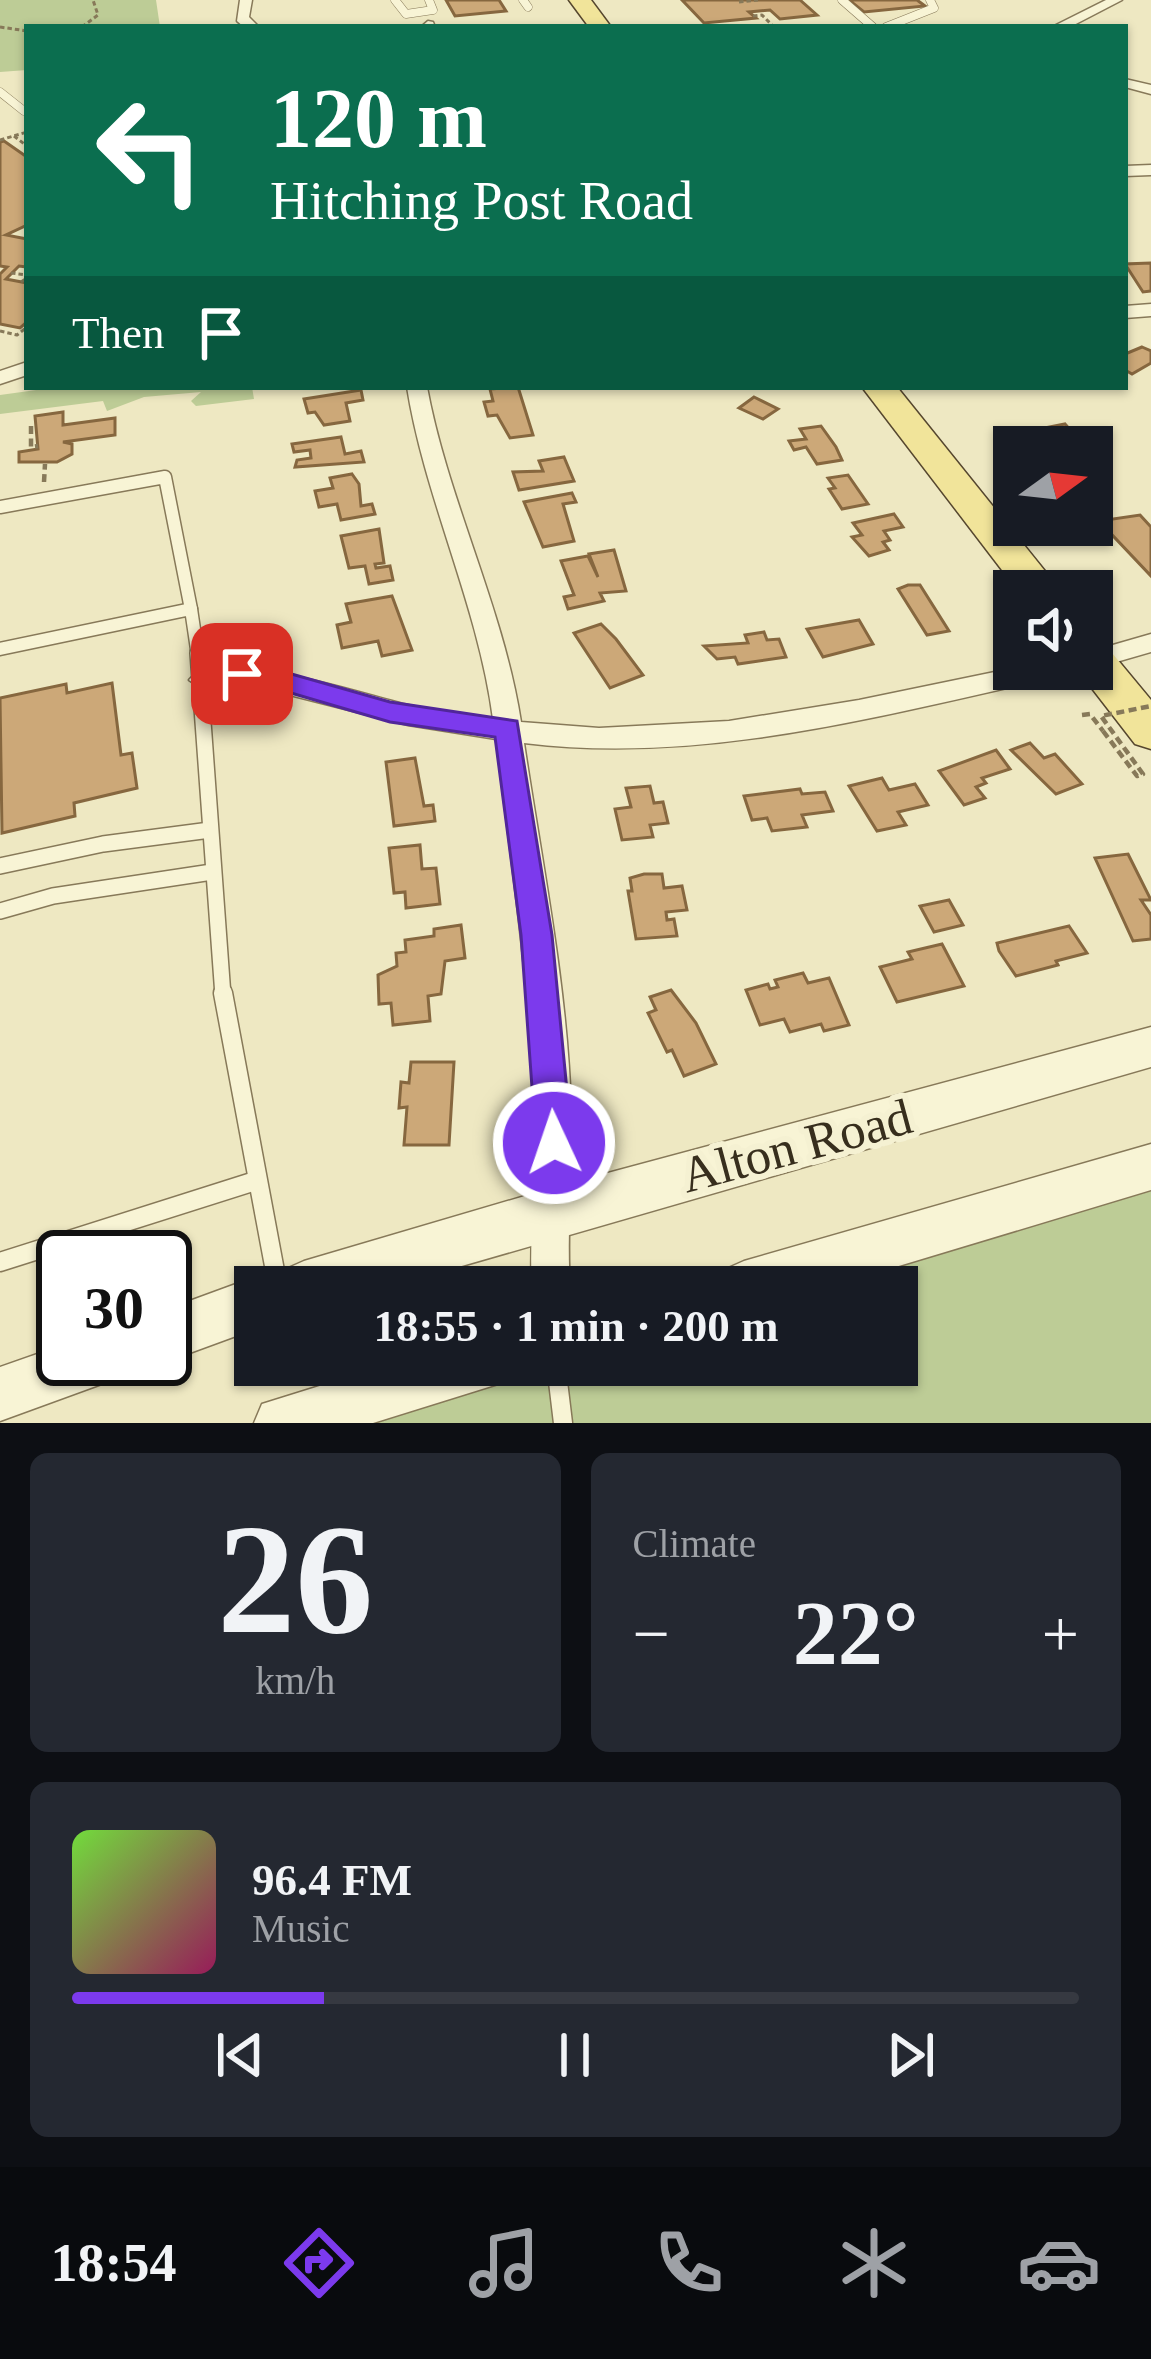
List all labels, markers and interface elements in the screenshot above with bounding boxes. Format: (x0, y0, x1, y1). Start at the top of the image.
icon: left (72, 72, 228, 228)
text: 120 m (270, 72, 487, 165)
text: Hitching Post Road (270, 171, 693, 231)
icon: arrive (188, 300, 254, 366)
text: Then (72, 308, 164, 358)
north arrow (993, 426, 1113, 546)
map controls (993, 426, 1113, 690)
button: sound (993, 570, 1113, 690)
pin (191, 623, 293, 725)
icon: arrive (209, 641, 275, 707)
position arrow (491, 1080, 617, 1206)
street label: Alton Road (675, 1088, 918, 1204)
speed limit sign: 30 (36, 1230, 192, 1386)
text: 18:55 · 1 min · 200 m (374, 1301, 779, 1351)
text: 26 (217, 1493, 373, 1666)
text: Climate (633, 1522, 756, 1565)
text: 22° (793, 1584, 919, 1683)
text: − (633, 1597, 670, 1670)
text: + (1042, 1597, 1079, 1670)
text: km/h (255, 1659, 335, 1702)
text: 96.4 FM (252, 1855, 412, 1905)
text: Music (252, 1907, 350, 1950)
icon: previous (207, 2022, 273, 2088)
icon: pause (542, 2022, 608, 2088)
icon: next (878, 2022, 944, 2088)
icon: directions (277, 2221, 361, 2305)
icon: music (462, 2221, 546, 2305)
icon: phone (647, 2221, 731, 2305)
icon: climate (832, 2221, 916, 2305)
icon: car (1017, 2221, 1101, 2305)
text: 18:54 (50, 2233, 176, 2293)

